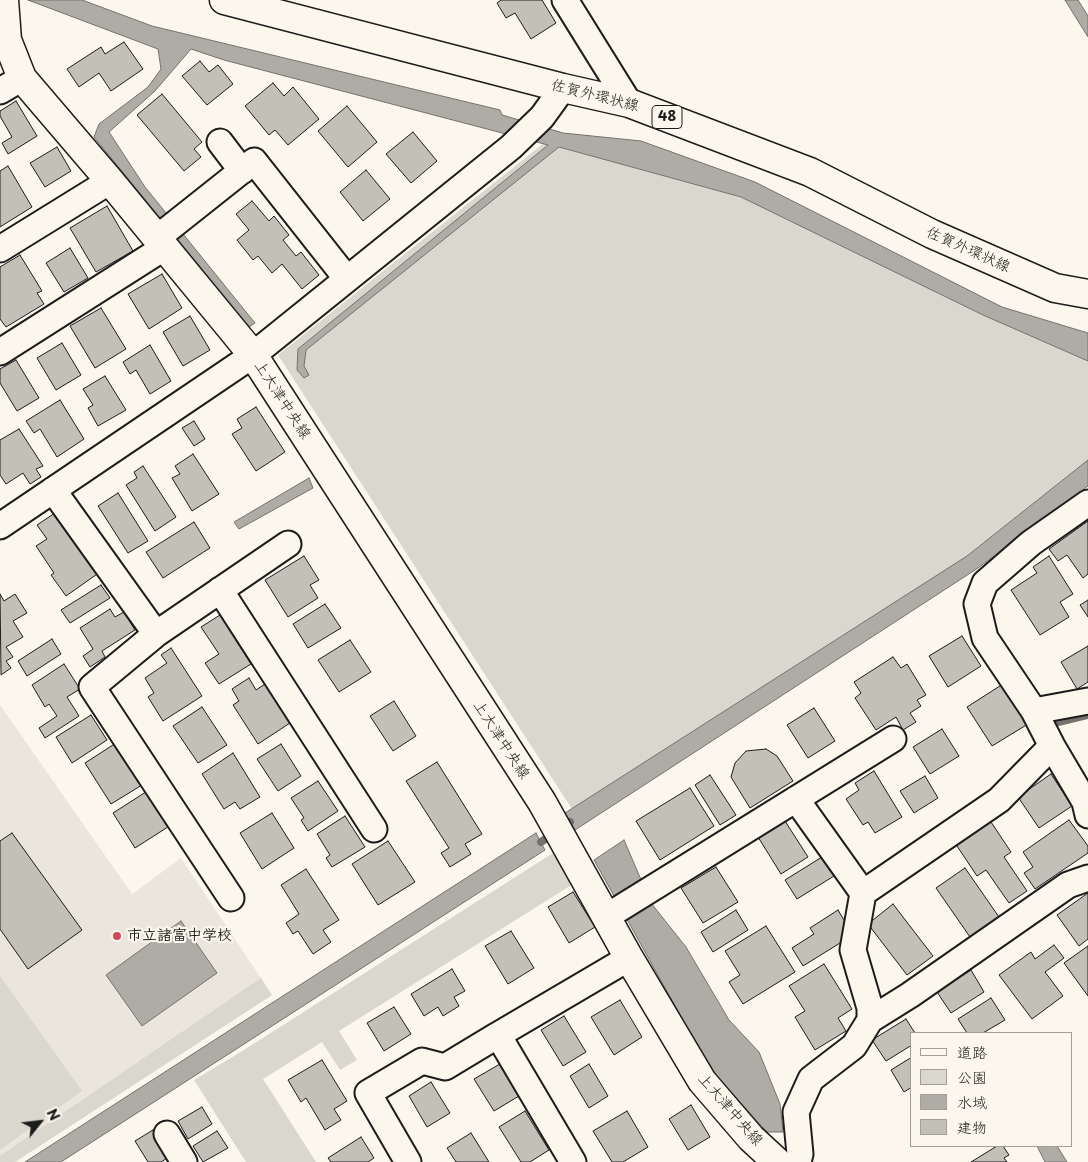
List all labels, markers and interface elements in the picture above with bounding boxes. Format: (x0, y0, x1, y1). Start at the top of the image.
street label: 佐賀外環状線 (549, 76, 641, 116)
road number: 48 (652, 105, 682, 128)
street label: 佐賀外環状線 (923, 223, 1013, 277)
street label: 上大津中央線 (250, 357, 314, 443)
street label: 上大津中央線 (469, 697, 533, 783)
place label: 市立諸富中学校 (127, 927, 232, 945)
marker: 市立諸富中学校 (111, 930, 123, 942)
legend (910, 1032, 1073, 1147)
text: 道路 (957, 1040, 987, 1063)
text: 公園 (957, 1065, 987, 1088)
street label: 上大津中央線 (694, 1070, 766, 1150)
text: 水域 (957, 1090, 987, 1113)
north arrow (15, 1097, 65, 1147)
text: N (42, 1105, 65, 1124)
text: 建物 (957, 1115, 987, 1138)

